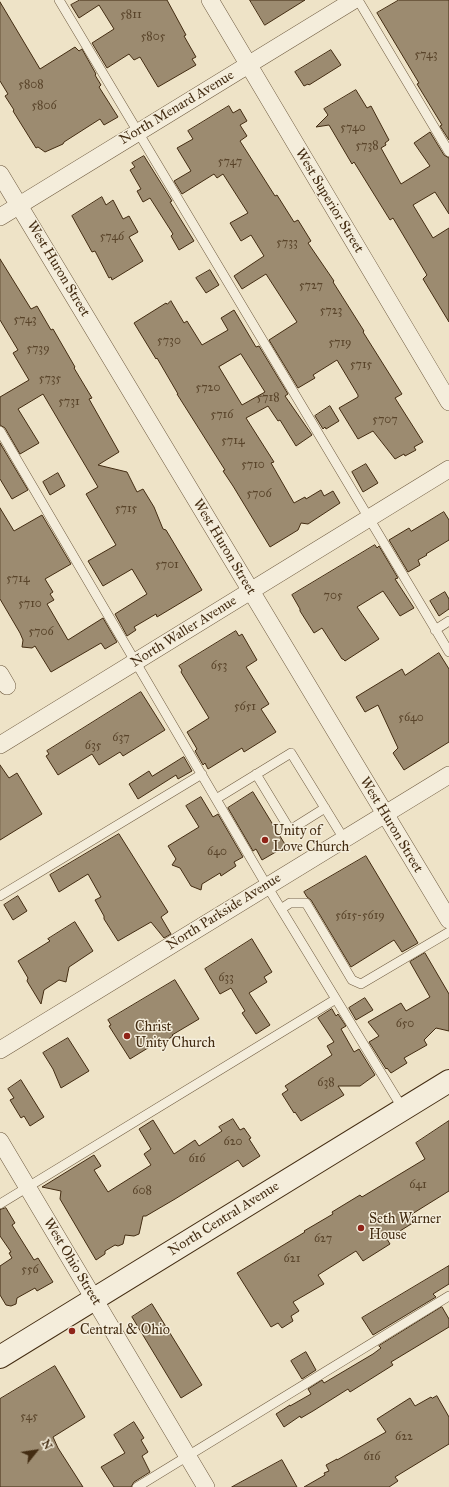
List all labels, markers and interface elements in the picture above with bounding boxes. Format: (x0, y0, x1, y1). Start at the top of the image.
house number: 5811 (120, 8, 142, 22)
house number: 5805 (141, 30, 165, 44)
house number: 5743 (414, 48, 438, 62)
street label: North Menard Avenue (117, 67, 237, 149)
house number: 5808 (18, 78, 44, 92)
house number: 5806 (31, 99, 57, 113)
house number: 5740 (340, 121, 366, 135)
house number: 5738 (355, 139, 379, 153)
street label: West Superior Street (291, 146, 367, 256)
house number: 5747 (218, 155, 242, 169)
street label: West Huron Street (23, 218, 93, 320)
house number: 5746 (100, 230, 124, 244)
house number: 5733 (276, 236, 298, 250)
house number: 5727 (299, 279, 323, 293)
house number: 5723 (320, 304, 342, 318)
house number: 5743 (13, 313, 37, 327)
house number: 5730 (157, 334, 181, 348)
house number: 5719 (328, 336, 352, 350)
house number: 5739 (26, 342, 50, 356)
house number: 5715 (350, 358, 372, 372)
house number: 5735 (39, 372, 61, 386)
house number: 5720 (196, 381, 220, 395)
house number: 5718 (256, 391, 280, 405)
house number: 5731 (58, 395, 80, 409)
house number: 5716 (211, 408, 233, 422)
house number: 5707 (372, 413, 398, 427)
house number: 5714 (221, 434, 245, 448)
house number: 5710 (241, 458, 265, 472)
house number: 5706 (246, 487, 272, 501)
street label: West Huron Street (189, 496, 259, 598)
house number: 5715 (115, 502, 137, 516)
house number: 5701 (155, 558, 179, 572)
house number: 5714 (6, 572, 30, 586)
house number: 705 (324, 589, 342, 603)
street label: North Waller Avenue (128, 593, 240, 671)
house number: 5710 (18, 597, 42, 611)
house number: 5706 (28, 625, 54, 639)
house number: 653 (211, 659, 227, 673)
house number: 5651 (234, 700, 256, 714)
house number: 5640 (398, 711, 424, 725)
house number: 637 (112, 731, 130, 745)
house number: 635 (85, 739, 101, 753)
street label: West Huron Street (356, 774, 426, 876)
place label: Unity of Love Church (273, 824, 349, 856)
marker: Unity of Love Church (260, 835, 270, 845)
house number: 640 (207, 845, 227, 859)
street label: North Parkside Avenue (164, 870, 284, 954)
house number: 5615-5619 (335, 909, 385, 923)
house number: 633 (218, 971, 234, 985)
house number: 650 (396, 1017, 414, 1031)
place label: Christ Unity Church (135, 1020, 215, 1052)
marker: Christ Unity Church (122, 1031, 132, 1041)
house number: 638 (317, 1076, 335, 1090)
house number: 620 (223, 1135, 243, 1149)
house number: 616 (189, 1152, 205, 1166)
street label: North Central Avenue (165, 1178, 283, 1260)
house number: 641 (409, 1178, 427, 1192)
house number: 608 (132, 1184, 152, 1198)
place label: Seth Warner House (369, 1212, 441, 1244)
street label: West Ohio Street (39, 1215, 105, 1309)
marker: Seth Warner House (356, 1223, 366, 1233)
house number: 627 (314, 1232, 332, 1246)
house number: 621 (284, 1252, 300, 1266)
house number: 556 (21, 1263, 39, 1277)
place label: Central & Ohio (80, 1323, 170, 1339)
marker: Central & Ohio (67, 1326, 77, 1336)
house number: 545 (20, 1410, 38, 1424)
house number: 622 (395, 1430, 413, 1444)
north arrow (16, 1431, 56, 1471)
text: N (39, 1437, 55, 1452)
house number: 616 (364, 1450, 380, 1464)

